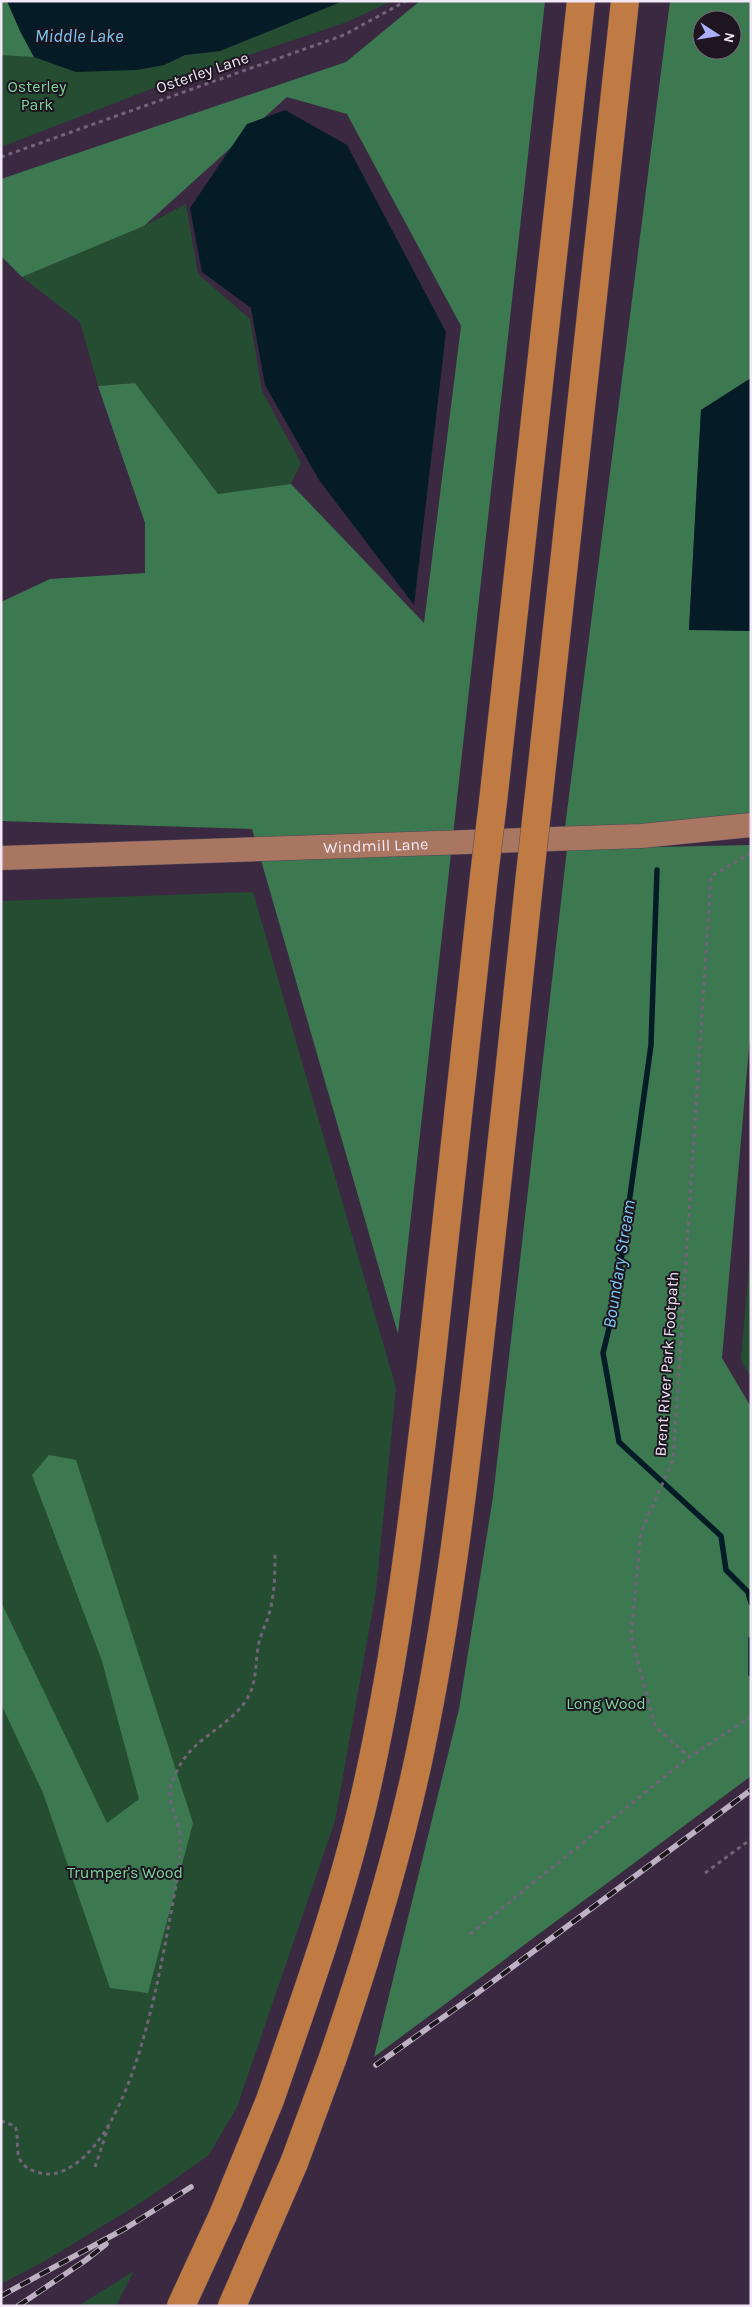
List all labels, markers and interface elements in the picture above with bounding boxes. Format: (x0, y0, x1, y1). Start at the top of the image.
north arrow (692, 10, 742, 60)
water label: Middle Lake (35, 25, 123, 47)
text: N (720, 31, 739, 44)
street label: Osterley Lane (153, 48, 251, 97)
park label: Osterley Park (8, 77, 67, 114)
street label: Windmill Lane (323, 834, 429, 857)
water label: Boundary Stream (598, 1198, 640, 1330)
street label: Brent River Park Footpath (651, 1271, 682, 1457)
park label: Long Wood (566, 1694, 646, 1713)
park label: Trumper's Wood (67, 1863, 183, 1882)

